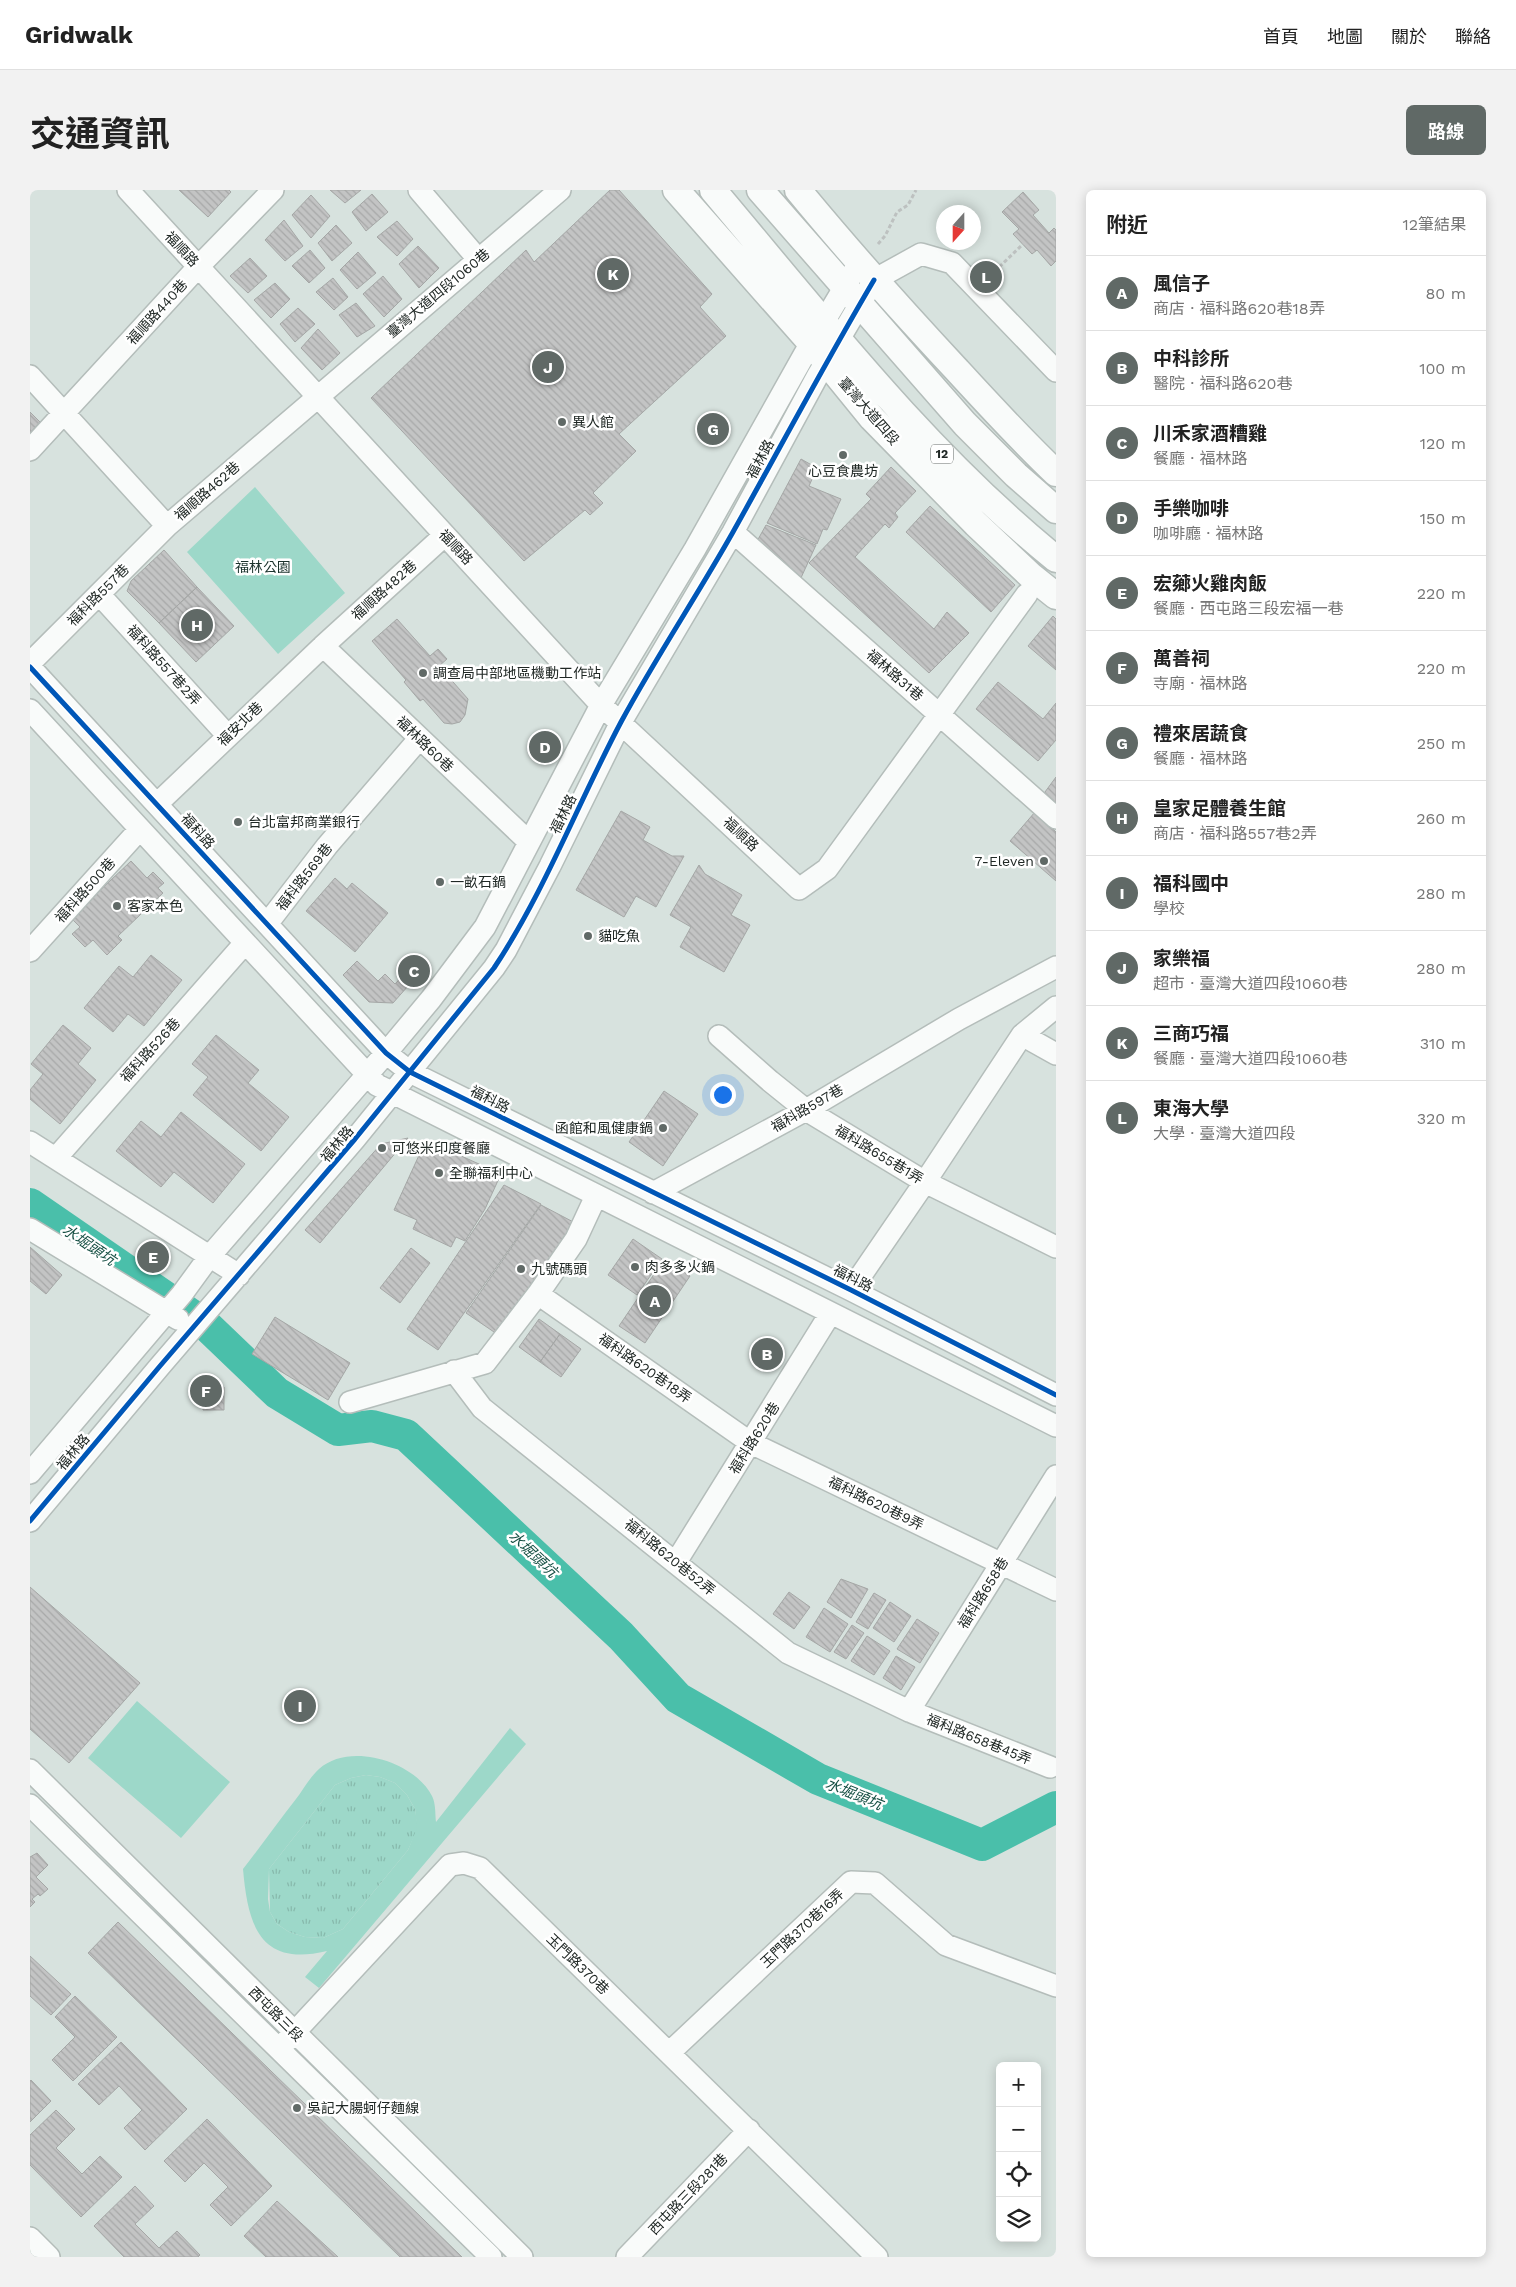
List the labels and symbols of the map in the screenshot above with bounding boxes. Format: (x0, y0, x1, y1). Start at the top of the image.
north arrow (936, 205, 981, 250)
street label: 福順路 (162, 228, 202, 270)
street label: 臺灣大道四段1060巷 (383, 245, 493, 341)
pin: K (597, 255, 629, 293)
pin: L (970, 258, 1002, 296)
street label: 福順路440巷 (124, 276, 190, 348)
pin: J (532, 348, 564, 386)
street label: 臺灣大道四段 (835, 374, 903, 448)
pin: G (697, 410, 729, 448)
place label: 異人館 (572, 414, 614, 430)
marker: 異人館 (556, 416, 568, 428)
street label: 福林路 (743, 437, 777, 481)
road number: 12 (931, 444, 953, 464)
marker: 心豆食農坊 (837, 449, 849, 461)
street label: 福順路462巷 (171, 458, 243, 524)
place label: 心豆食農坊 (808, 463, 878, 479)
street label: 福順路 (436, 526, 476, 568)
street label: 福順路482巷 (348, 557, 420, 623)
park label: 福林公園 (235, 559, 291, 575)
street label: 福科路557巷 (64, 561, 132, 629)
pin: H (181, 606, 213, 644)
street label: 福科路557巷2弄 (124, 622, 204, 708)
street label: 福林路31巷 (863, 646, 927, 704)
place label: 調查局中部地區機動工作站 (433, 665, 601, 681)
marker: 調查局中部地區機動工作站 (417, 667, 429, 679)
street label: 福安北巷 (214, 699, 266, 749)
street label: 福林路60巷 (393, 713, 457, 775)
pin: D (529, 728, 561, 766)
street label: 福林路 (547, 792, 579, 836)
street label: 福科路 (178, 810, 218, 852)
place label: 台北富邦商業銀行 (248, 814, 360, 830)
street label: 福順路 (720, 814, 762, 854)
marker: 台北富邦商業銀行 (232, 816, 244, 828)
street label: 福科路569巷 (273, 840, 335, 914)
place label: 7-Eleven (975, 853, 1034, 869)
street label: 福科路500巷 (52, 854, 118, 926)
marker: 7-Eleven (1038, 855, 1050, 867)
place label: 一畝石鍋 (450, 874, 506, 890)
marker: 一畝石鍋 (434, 876, 446, 888)
place label: 客家本色 (127, 898, 183, 914)
marker: 客家本色 (111, 900, 123, 912)
place label: 貓吃魚 (598, 928, 640, 944)
marker: 貓吃魚 (582, 930, 594, 942)
pin: C (398, 952, 430, 990)
street label: 福科路526巷 (117, 1015, 183, 1085)
street label: 福科路597巷 (768, 1081, 846, 1135)
street label: 福科路 (468, 1082, 512, 1116)
your location (710, 1082, 736, 1108)
place label: 函館和風健康鍋 (555, 1120, 653, 1136)
street label: 福科路655巷1弄 (832, 1121, 926, 1187)
marker: 函館和風健康鍋 (657, 1122, 669, 1134)
street label: 福林路 (317, 1123, 357, 1165)
place label: 可悠米印度餐廳 (392, 1140, 490, 1156)
marker: 可悠米印度餐廳 (376, 1142, 388, 1154)
place label: 全聯福利中心 (449, 1165, 533, 1181)
marker: 全聯福利中心 (433, 1167, 445, 1179)
water label: 水堀頭坑 (59, 1221, 121, 1270)
pin: E (137, 1238, 169, 1276)
place label: 肉多多火鍋 (645, 1259, 715, 1275)
place label: 九號碼頭 (531, 1261, 587, 1277)
marker: 肉多多火鍋 (629, 1261, 641, 1273)
street label: 福科路 (831, 1261, 875, 1295)
marker: 九號碼頭 (515, 1263, 527, 1275)
pin: A (639, 1282, 671, 1320)
street label: 福科路620巷18弄 (596, 1330, 694, 1406)
pin: B (751, 1335, 783, 1373)
pin: F (190, 1372, 222, 1410)
street label: 福科路620巷 (726, 1399, 782, 1477)
street label: 福林路 (53, 1431, 93, 1473)
street label: 福科路620巷9弄 (826, 1473, 926, 1533)
street label: 福科路620巷52弄 (622, 1516, 718, 1598)
water label: 水堀頭坑 (505, 1527, 563, 1582)
street label: 福科路658巷 (955, 1554, 1011, 1632)
pin: I (284, 1687, 316, 1725)
street label: 福科路658巷45弄 (924, 1711, 1034, 1767)
water label: 水堀頭坑 (823, 1774, 887, 1814)
street label: 玉門路370巷16弄 (757, 1885, 847, 1971)
street label: 玉門路370巷 (544, 1930, 612, 1998)
street label: 西屯路三段 (246, 1984, 306, 2044)
place label: 吳記大腸蚵仔麵線 (307, 2100, 419, 2116)
marker: 吳記大腸蚵仔麵線 (291, 2102, 303, 2114)
street label: 西屯路三段281巷 (645, 2150, 731, 2238)

